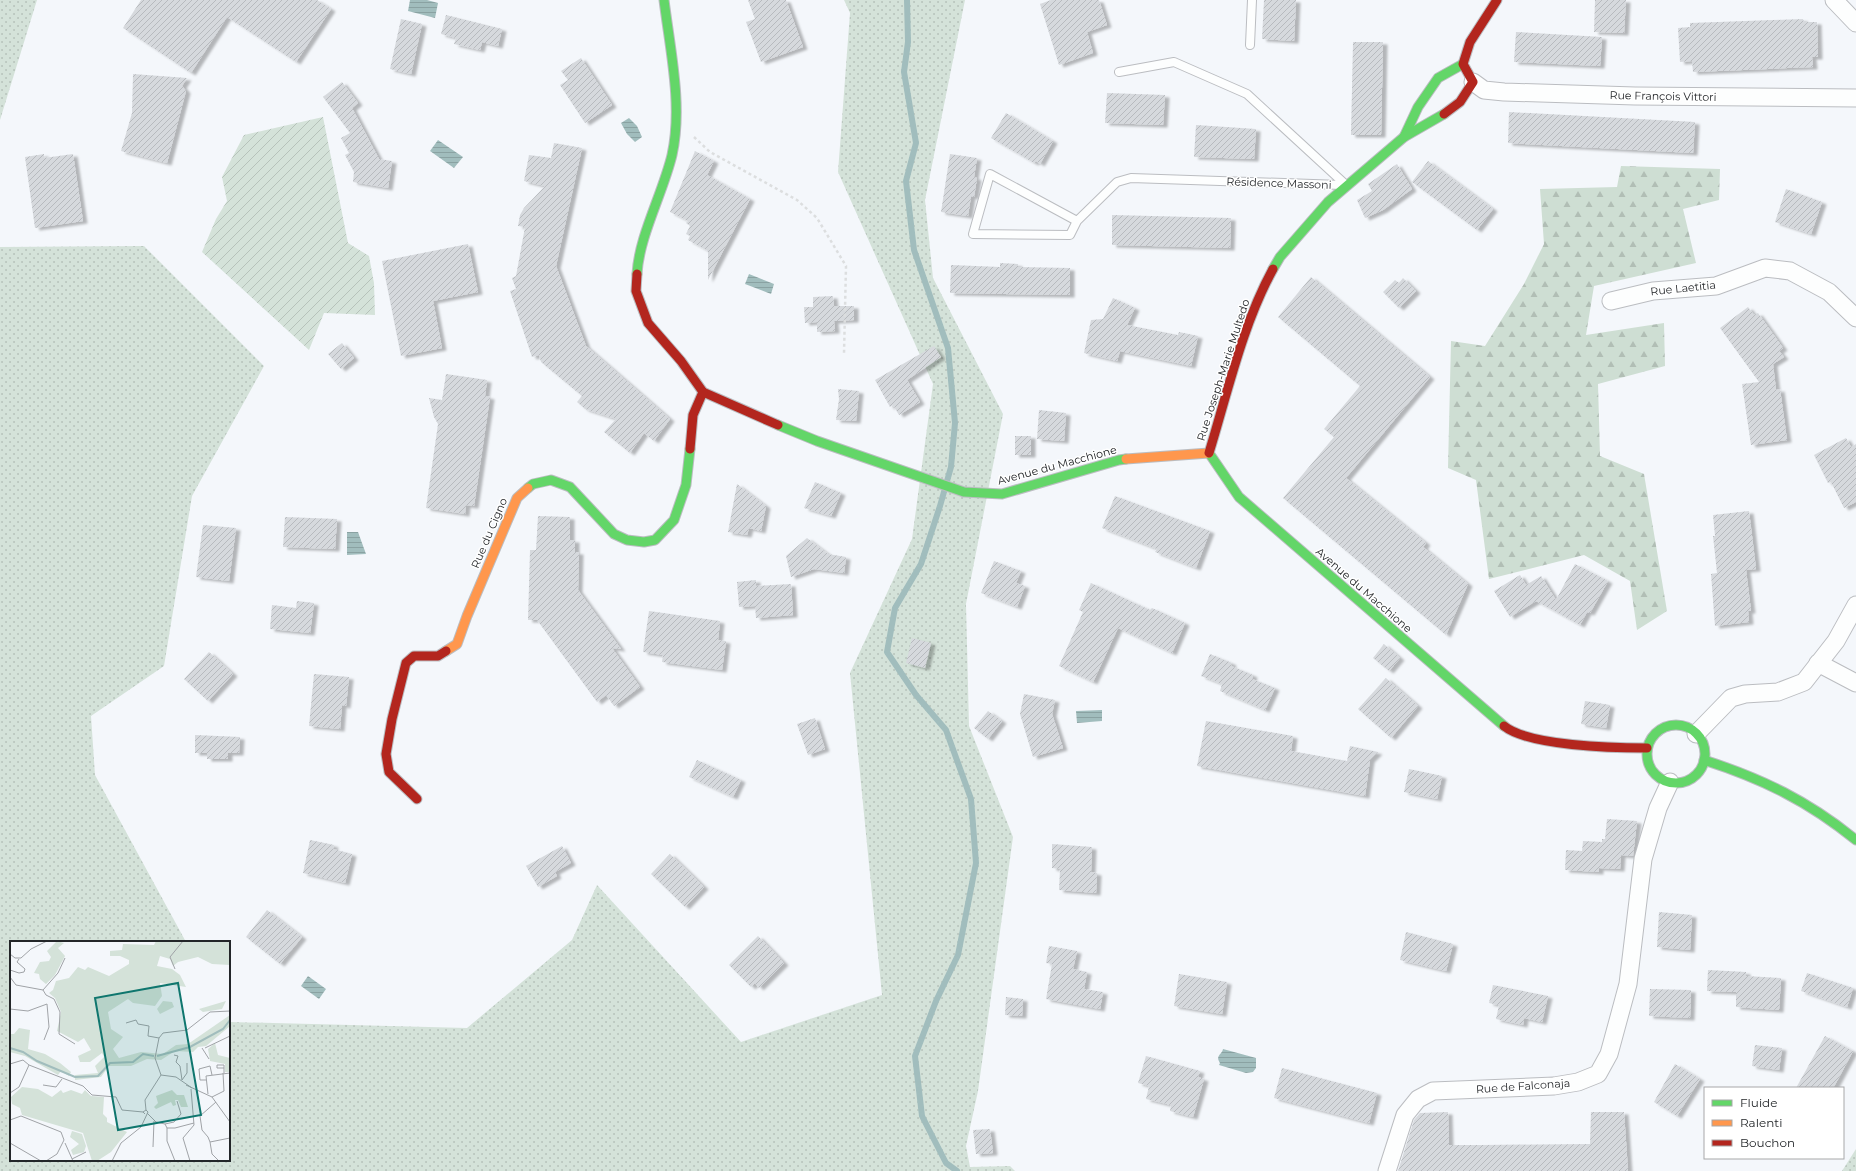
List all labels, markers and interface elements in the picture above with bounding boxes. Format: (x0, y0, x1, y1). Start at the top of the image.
street label: Rue François Vittori (1609, 88, 1717, 104)
street label: Résidence Massoni (1226, 174, 1332, 192)
street label: Rue Laetitia (1650, 278, 1716, 298)
street label: Rue Joseph-Marie Multedo (1193, 297, 1253, 443)
street label: Avenue du Macchione (996, 442, 1118, 488)
street label: Rue du Cigno (468, 496, 510, 570)
street label: Avenue du Macchione (1313, 544, 1415, 636)
inset map (10, 941, 230, 1161)
street label: Rue de Falconaja (1475, 1076, 1571, 1096)
legend (1704, 1087, 1844, 1159)
text: Fluide (1740, 1095, 1778, 1110)
text: Ralenti (1740, 1115, 1782, 1130)
text: Bouchon (1740, 1135, 1795, 1150)

